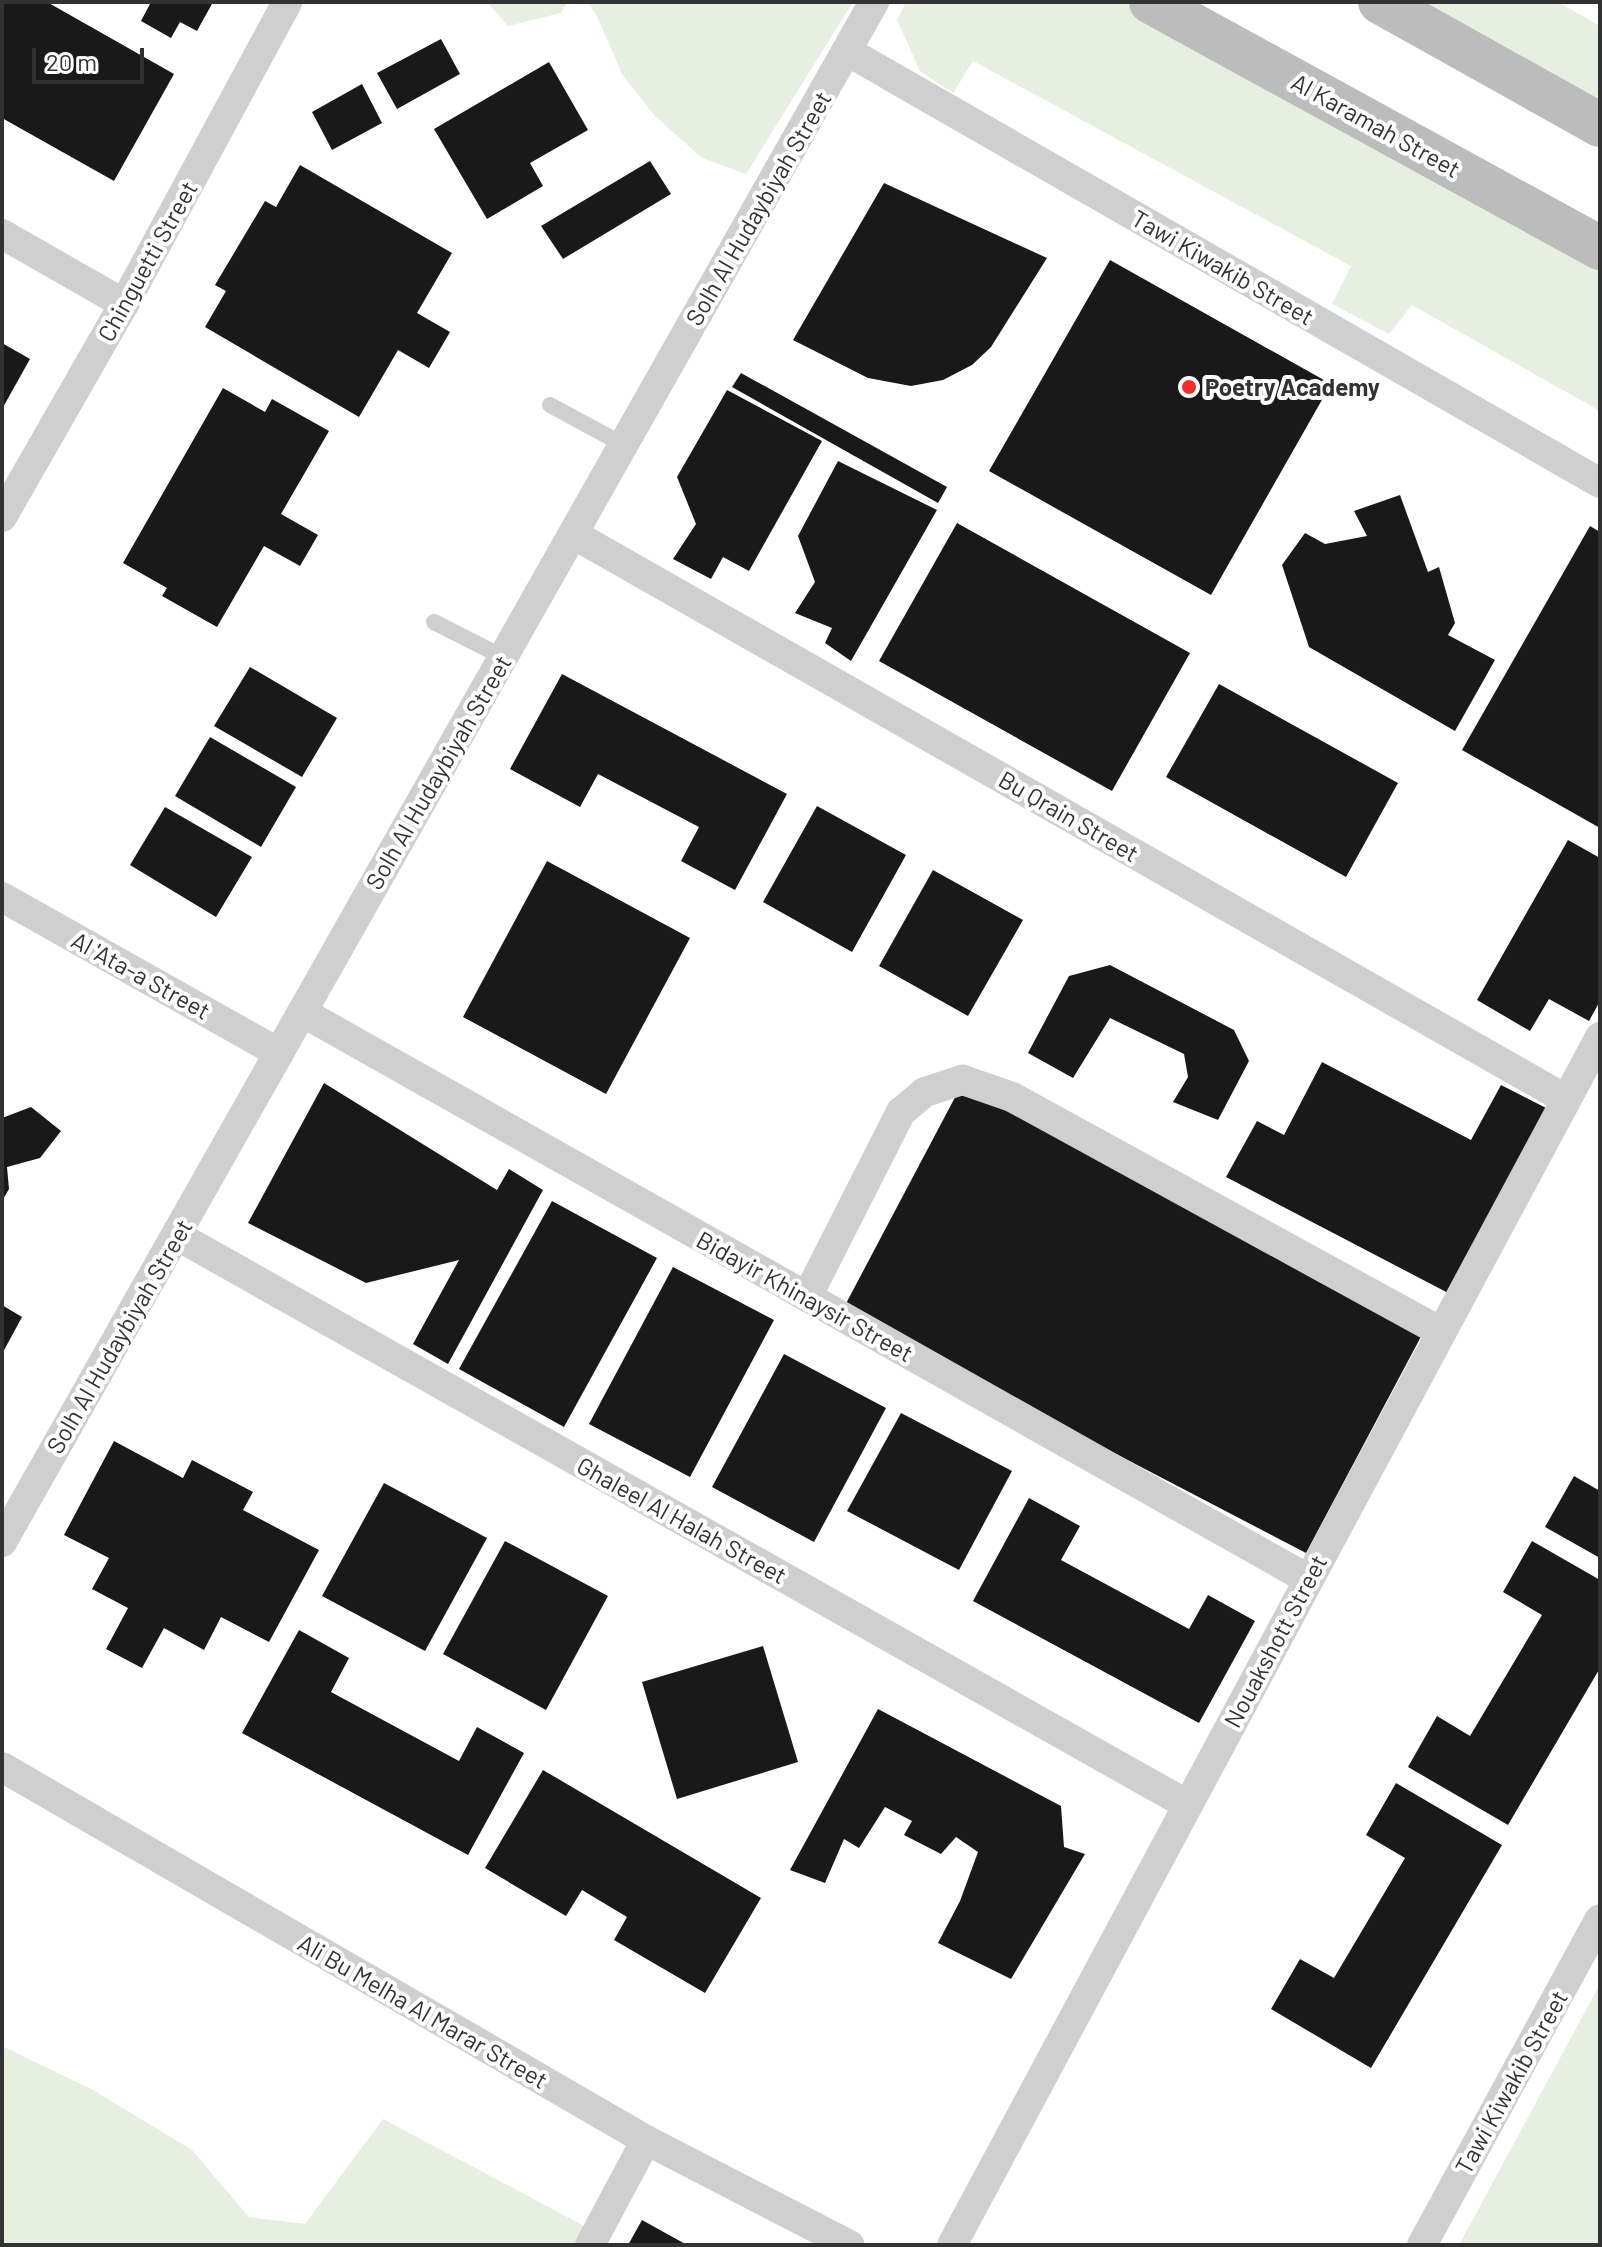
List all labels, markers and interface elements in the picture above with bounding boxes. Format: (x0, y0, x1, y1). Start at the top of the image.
scale bar (36, 32, 148, 82)
text: 20 m (46, 47, 97, 76)
street label: Al Karamah Street (1287, 67, 1465, 183)
street label: Solh Al Hudaybiyah Street (679, 86, 837, 330)
street label: Chinguetti Street (91, 176, 203, 346)
street label: Tawi Kiwakib Street (1127, 203, 1319, 331)
place label: Poetry Academy (1205, 373, 1380, 401)
marker: Poetry Academy (1180, 378, 1198, 396)
street label: Solh Al Hudaybiyah Street (359, 650, 517, 894)
street label: Bu Qrain Street (994, 764, 1144, 868)
street label: Al 'Ata-a Street (67, 925, 215, 1025)
street label: Solh Al Hudaybiyah Street (40, 1214, 198, 1458)
street label: Bidayir Khinaysir Street (692, 1225, 918, 1367)
street label: Ghaleel Al Halah Street (572, 1450, 792, 1590)
street label: Nouakshott Street (1217, 1550, 1333, 1732)
street label: Ali Bu Melha Al Marar Street (293, 1928, 553, 2094)
street label: Tawi Kiwakib Street (1449, 1985, 1573, 2179)

